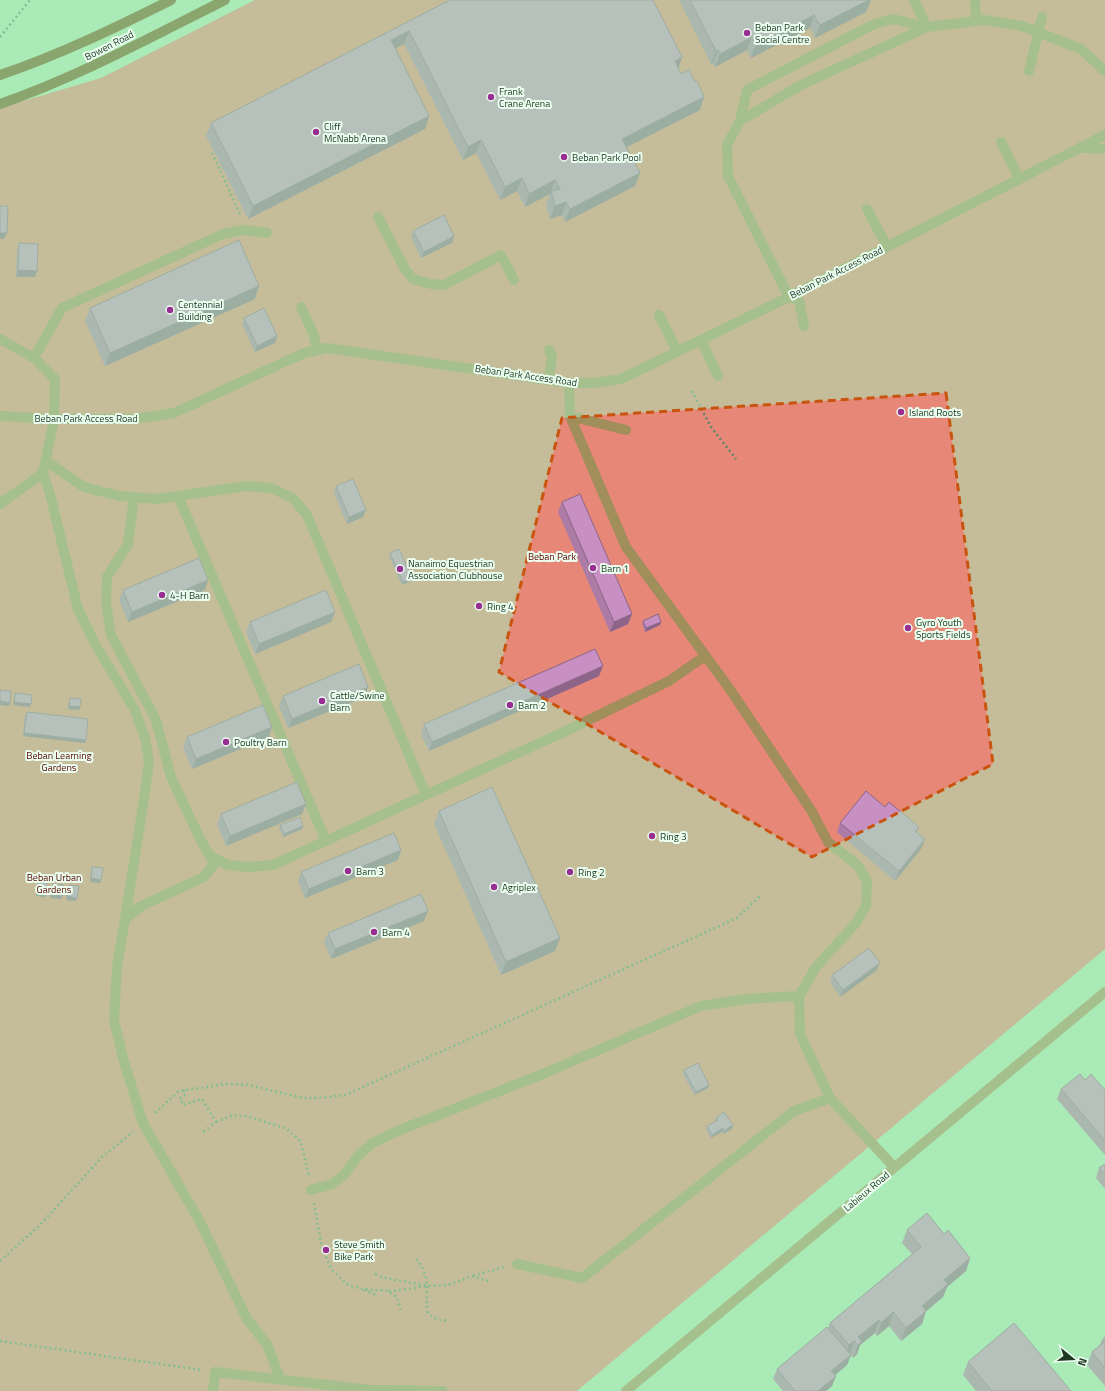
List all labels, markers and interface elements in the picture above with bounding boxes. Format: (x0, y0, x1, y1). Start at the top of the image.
place label: Beban Park Social Centre (755, 20, 809, 47)
street label: Bowen Road (82, 27, 136, 64)
marker: Beban Park Social Centre (742, 28, 752, 38)
place label: Frank Crane Arena (499, 84, 550, 111)
marker: Frank Crane Arena (486, 92, 496, 102)
place label: Cliff McNabb Arena (324, 119, 386, 146)
marker: Cliff McNabb Arena (311, 127, 321, 137)
place label: Beban Park Pool (572, 150, 641, 165)
marker: Beban Park Pool (559, 152, 569, 162)
street label: Beban Park Access Road (787, 242, 886, 303)
place label: Centennial Building (178, 297, 223, 324)
marker: Centennial Building (165, 305, 175, 315)
street label: Beban Park Access Road (474, 361, 578, 390)
place label: Island Roots (909, 405, 961, 420)
marker: Island Roots (896, 407, 906, 417)
street label: Beban Park Access Road (34, 411, 138, 426)
park label: Beban Park (528, 549, 576, 564)
place label: Nanaimo Equestrian Association Clubhouse (408, 556, 503, 583)
place label: Barn 1 (601, 561, 629, 576)
marker: Barn 1 (588, 563, 598, 573)
marker: Nanaimo Equestrian Association Clubhouse (395, 564, 405, 574)
place label: 4-H Barn (170, 588, 209, 603)
marker: 4-H Barn (157, 590, 167, 600)
place label: Ring 4 (487, 599, 514, 614)
marker: Ring 4 (474, 601, 484, 611)
place label: Gyro Youth Sports Fields (916, 615, 971, 642)
marker: Gyro Youth Sports Fields (903, 623, 913, 633)
place label: Cattle/Swine Barn (330, 688, 385, 715)
marker: Cattle/Swine Barn (317, 696, 327, 706)
place label: Barn 2 (518, 698, 546, 713)
marker: Barn 2 (505, 700, 515, 710)
place label: Poultry Barn (234, 735, 287, 750)
marker: Poultry Barn (221, 737, 231, 747)
park label: Beban Learning Gardens (26, 748, 92, 775)
place label: Ring 3 (660, 829, 687, 844)
marker: Ring 3 (647, 831, 657, 841)
place label: Barn 3 (356, 864, 384, 879)
place label: Ring 2 (578, 865, 605, 880)
marker: Barn 3 (343, 866, 353, 876)
marker: Ring 2 (565, 867, 575, 877)
park label: Beban Urban Gardens (27, 870, 81, 897)
place label: Agriplex (502, 880, 536, 895)
marker: Agriplex (489, 882, 499, 892)
place label: Barn 4 (382, 925, 410, 940)
marker: Barn 4 (369, 927, 379, 937)
street label: Labieux Road (840, 1168, 893, 1215)
place label: Steve Smith Bike Park (334, 1237, 385, 1264)
marker: Steve Smith Bike Park (321, 1245, 331, 1255)
north arrow (1053, 1339, 1093, 1379)
text: N (1074, 1356, 1091, 1368)

